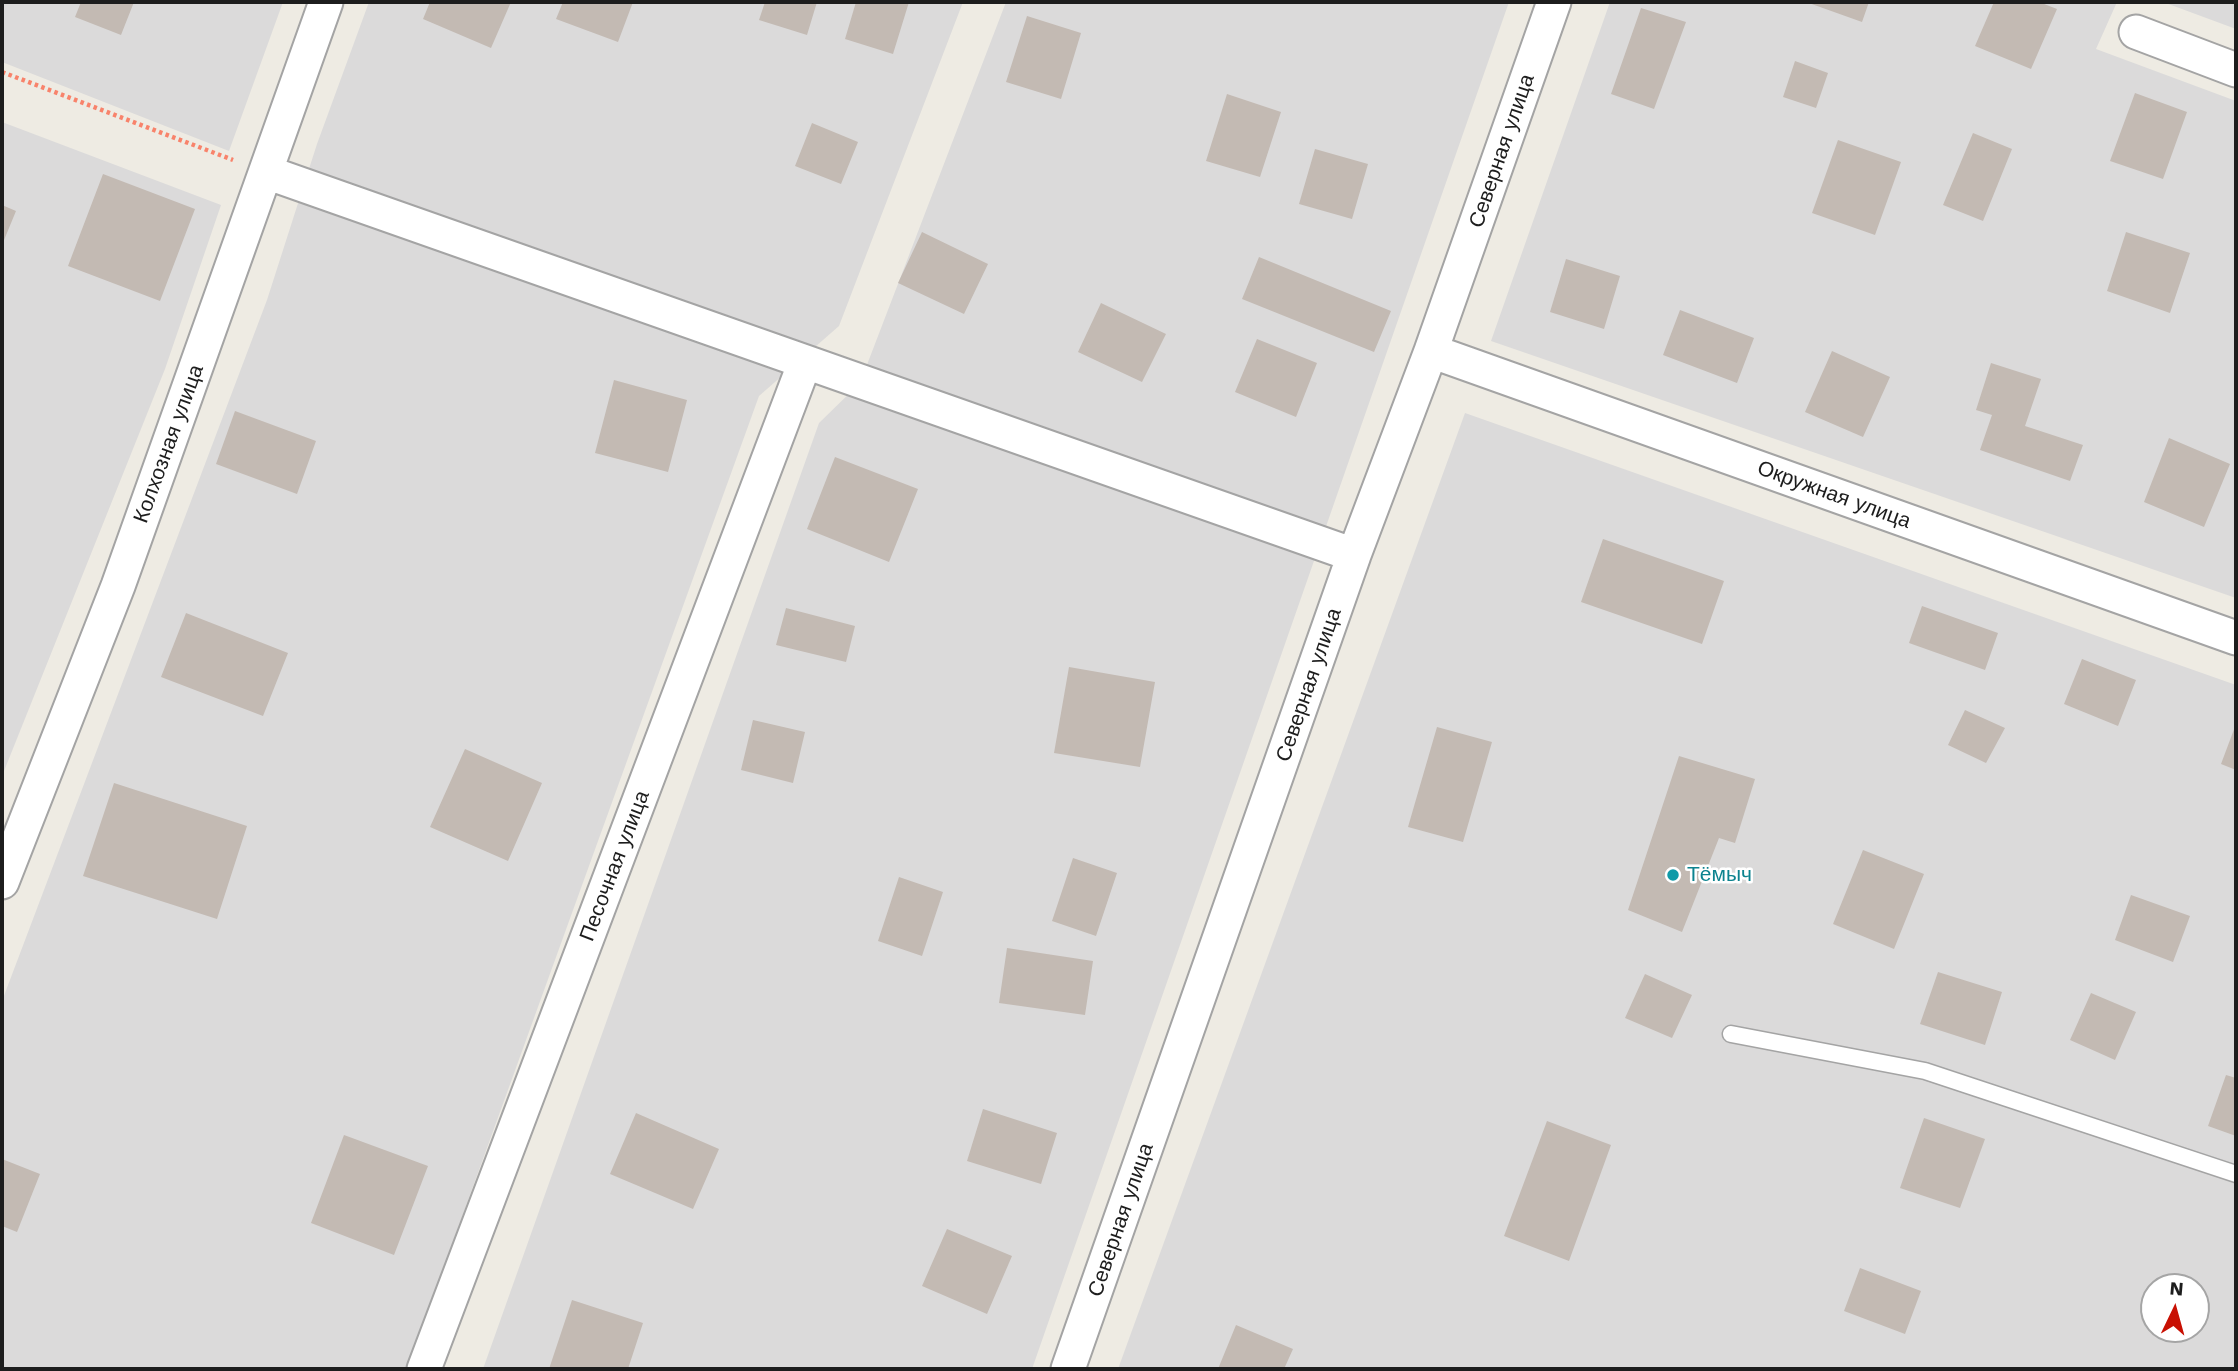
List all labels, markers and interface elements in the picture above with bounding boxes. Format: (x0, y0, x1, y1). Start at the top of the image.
street label: Северная улица (1464, 71, 1540, 231)
street label: Колхозная улица (129, 361, 209, 527)
street label: Окружная улица (1754, 456, 1914, 534)
street label: Северная улица (1271, 605, 1347, 765)
street label: Песочная улица (575, 787, 655, 945)
place label: Тёмыч (1687, 862, 1752, 888)
marker: Тёмыч (1665, 867, 1681, 883)
street label: Северная улица (1083, 1140, 1159, 1300)
north arrow (2140, 1273, 2210, 1343)
text: N (2169, 1277, 2185, 1301)

